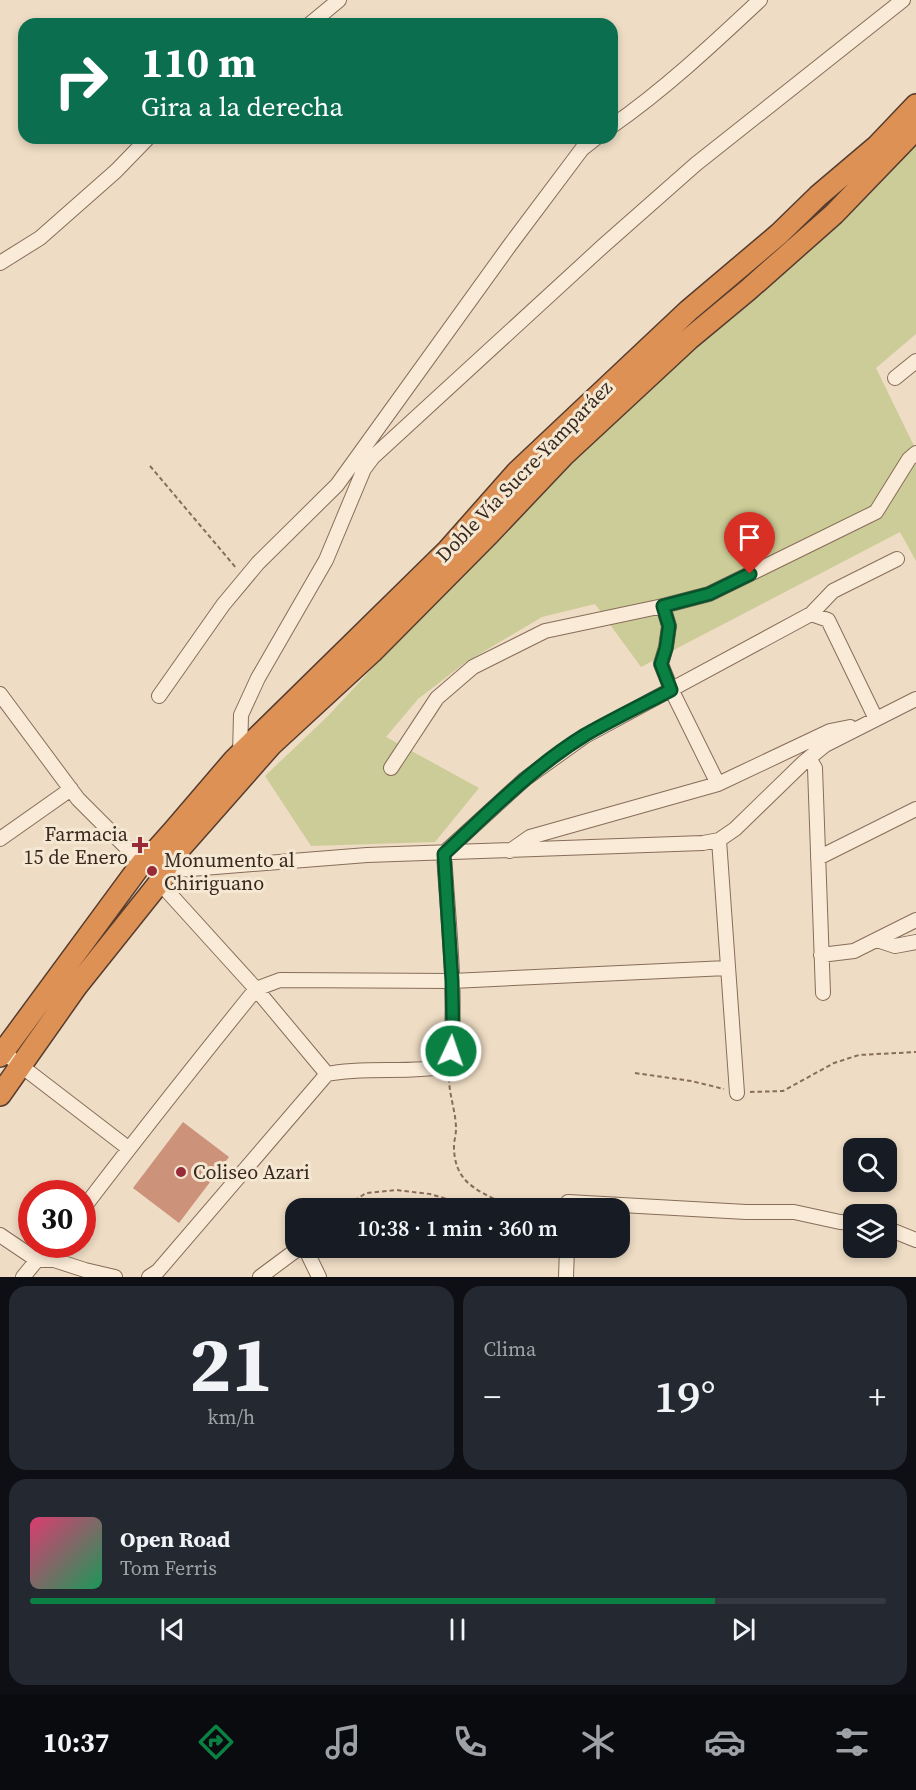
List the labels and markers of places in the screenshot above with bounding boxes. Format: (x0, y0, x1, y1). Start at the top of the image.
pin (724, 512, 775, 574)
place label: Farmacia 15 de Enero (24, 820, 129, 871)
marker: Farmacia 15 de Enero (133, 838, 147, 852)
place label: Monumento al Chiriguano (164, 846, 295, 897)
marker: Monumento al Chiriguano (145, 864, 159, 878)
place label: Coliseo Azari (193, 1158, 310, 1186)
marker: Coliseo Azari (174, 1165, 188, 1179)

